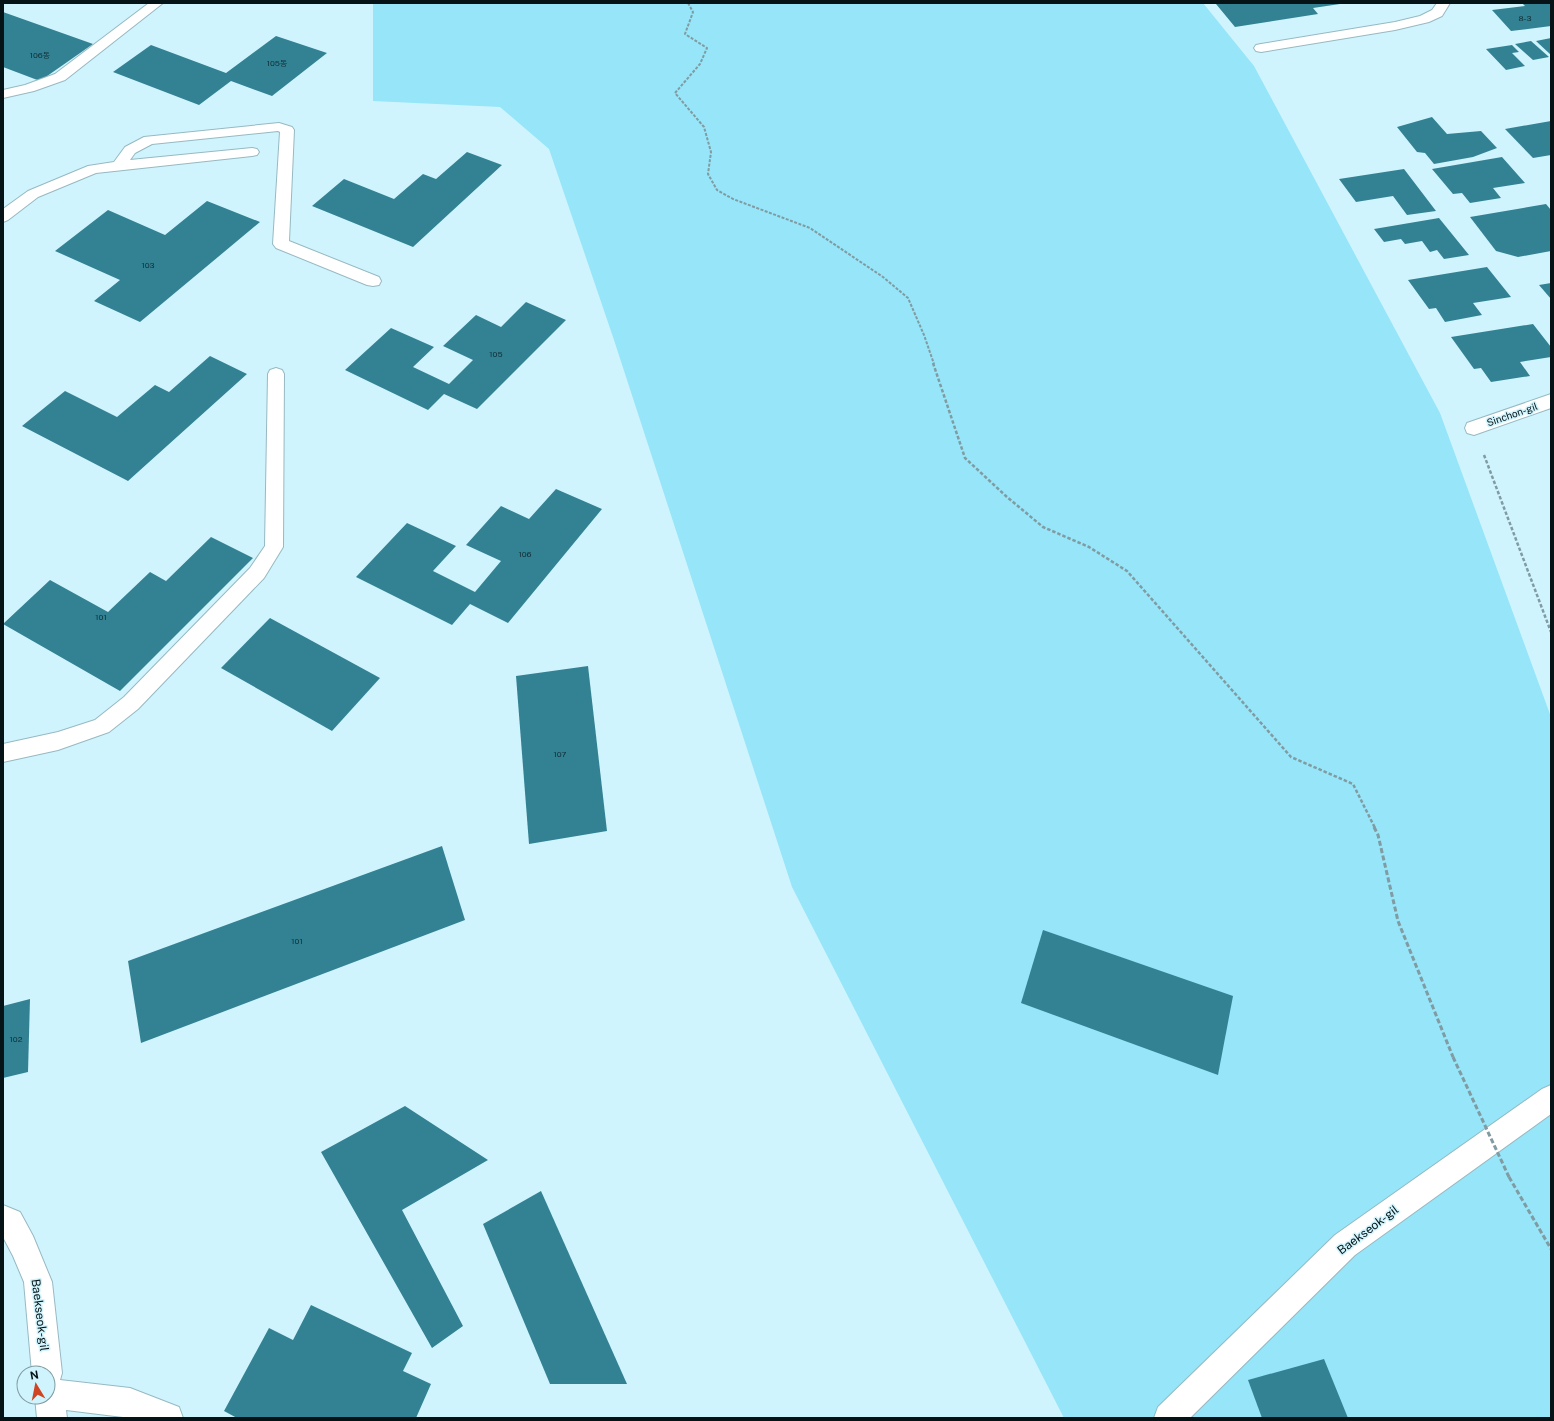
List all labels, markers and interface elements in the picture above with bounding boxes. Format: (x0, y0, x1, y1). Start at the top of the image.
house number: 8-3 (1518, 13, 1532, 23)
house number: 106동 (30, 50, 50, 60)
house number: 105동 (267, 58, 287, 68)
house number: 103 (141, 260, 155, 270)
house number: 105 (489, 349, 503, 359)
street label: Sinchon-gil (1485, 400, 1539, 428)
house number: 106 (518, 549, 532, 559)
house number: 101 (95, 612, 107, 622)
house number: 107 (554, 749, 567, 759)
house number: 101 (291, 936, 303, 946)
house number: 102 (10, 1034, 23, 1044)
street label: Baekseok-gil (1335, 1202, 1402, 1257)
street label: Baekseok-gil (29, 1278, 51, 1352)
north arrow (16, 1365, 56, 1405)
text: N (29, 1368, 40, 1382)

